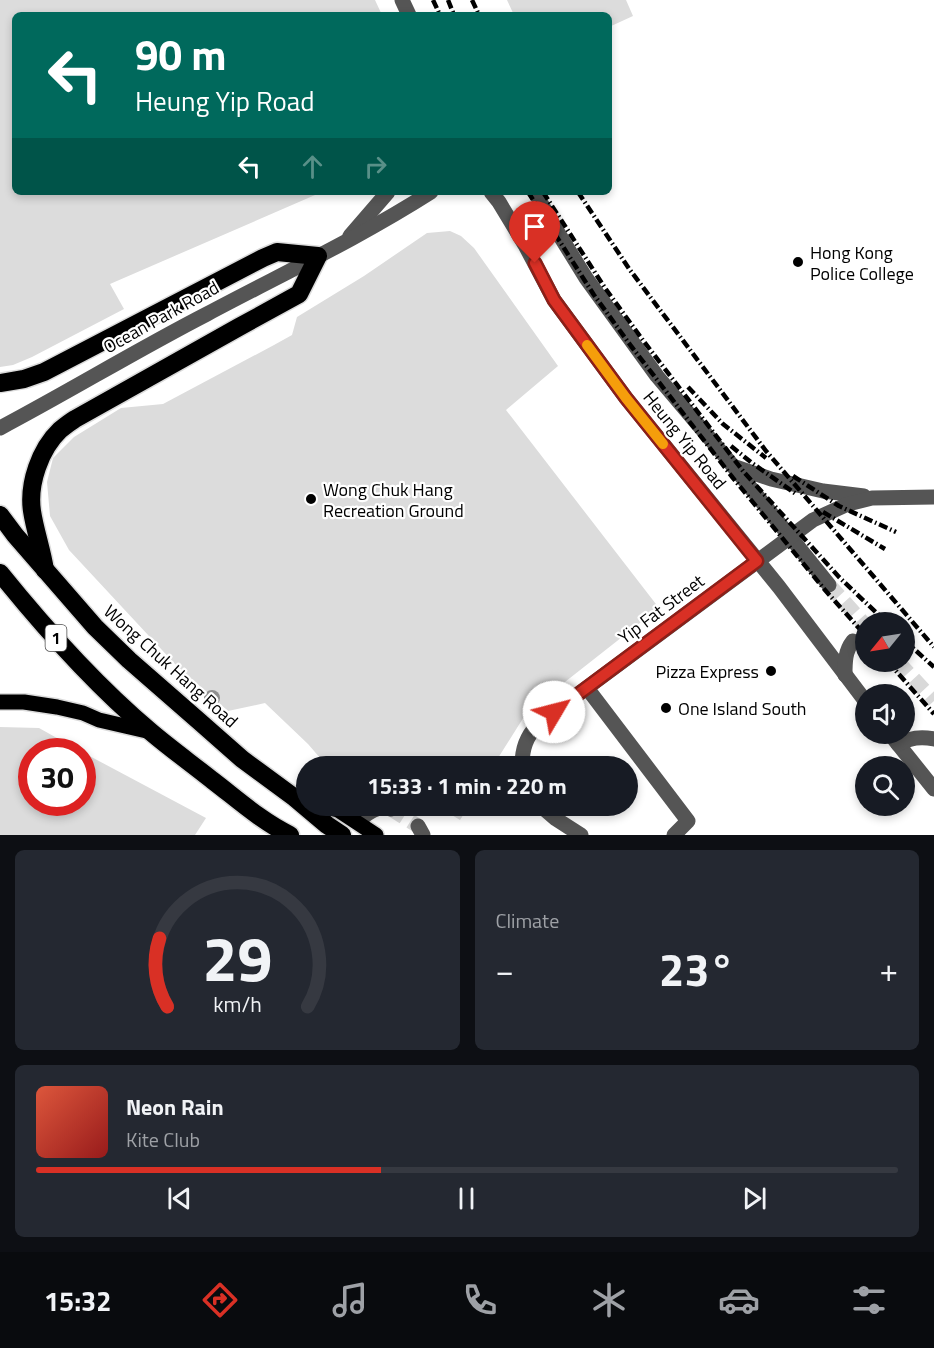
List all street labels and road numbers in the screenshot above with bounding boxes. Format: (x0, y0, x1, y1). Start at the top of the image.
street label: Ocean Park Road (98, 274, 224, 360)
street label: Heung Yip Road (637, 385, 733, 495)
street label: Yip Fat Street (612, 567, 710, 650)
street label: Wong Chuk Hang Road (98, 598, 244, 734)
road number: 1 (46, 625, 66, 651)

